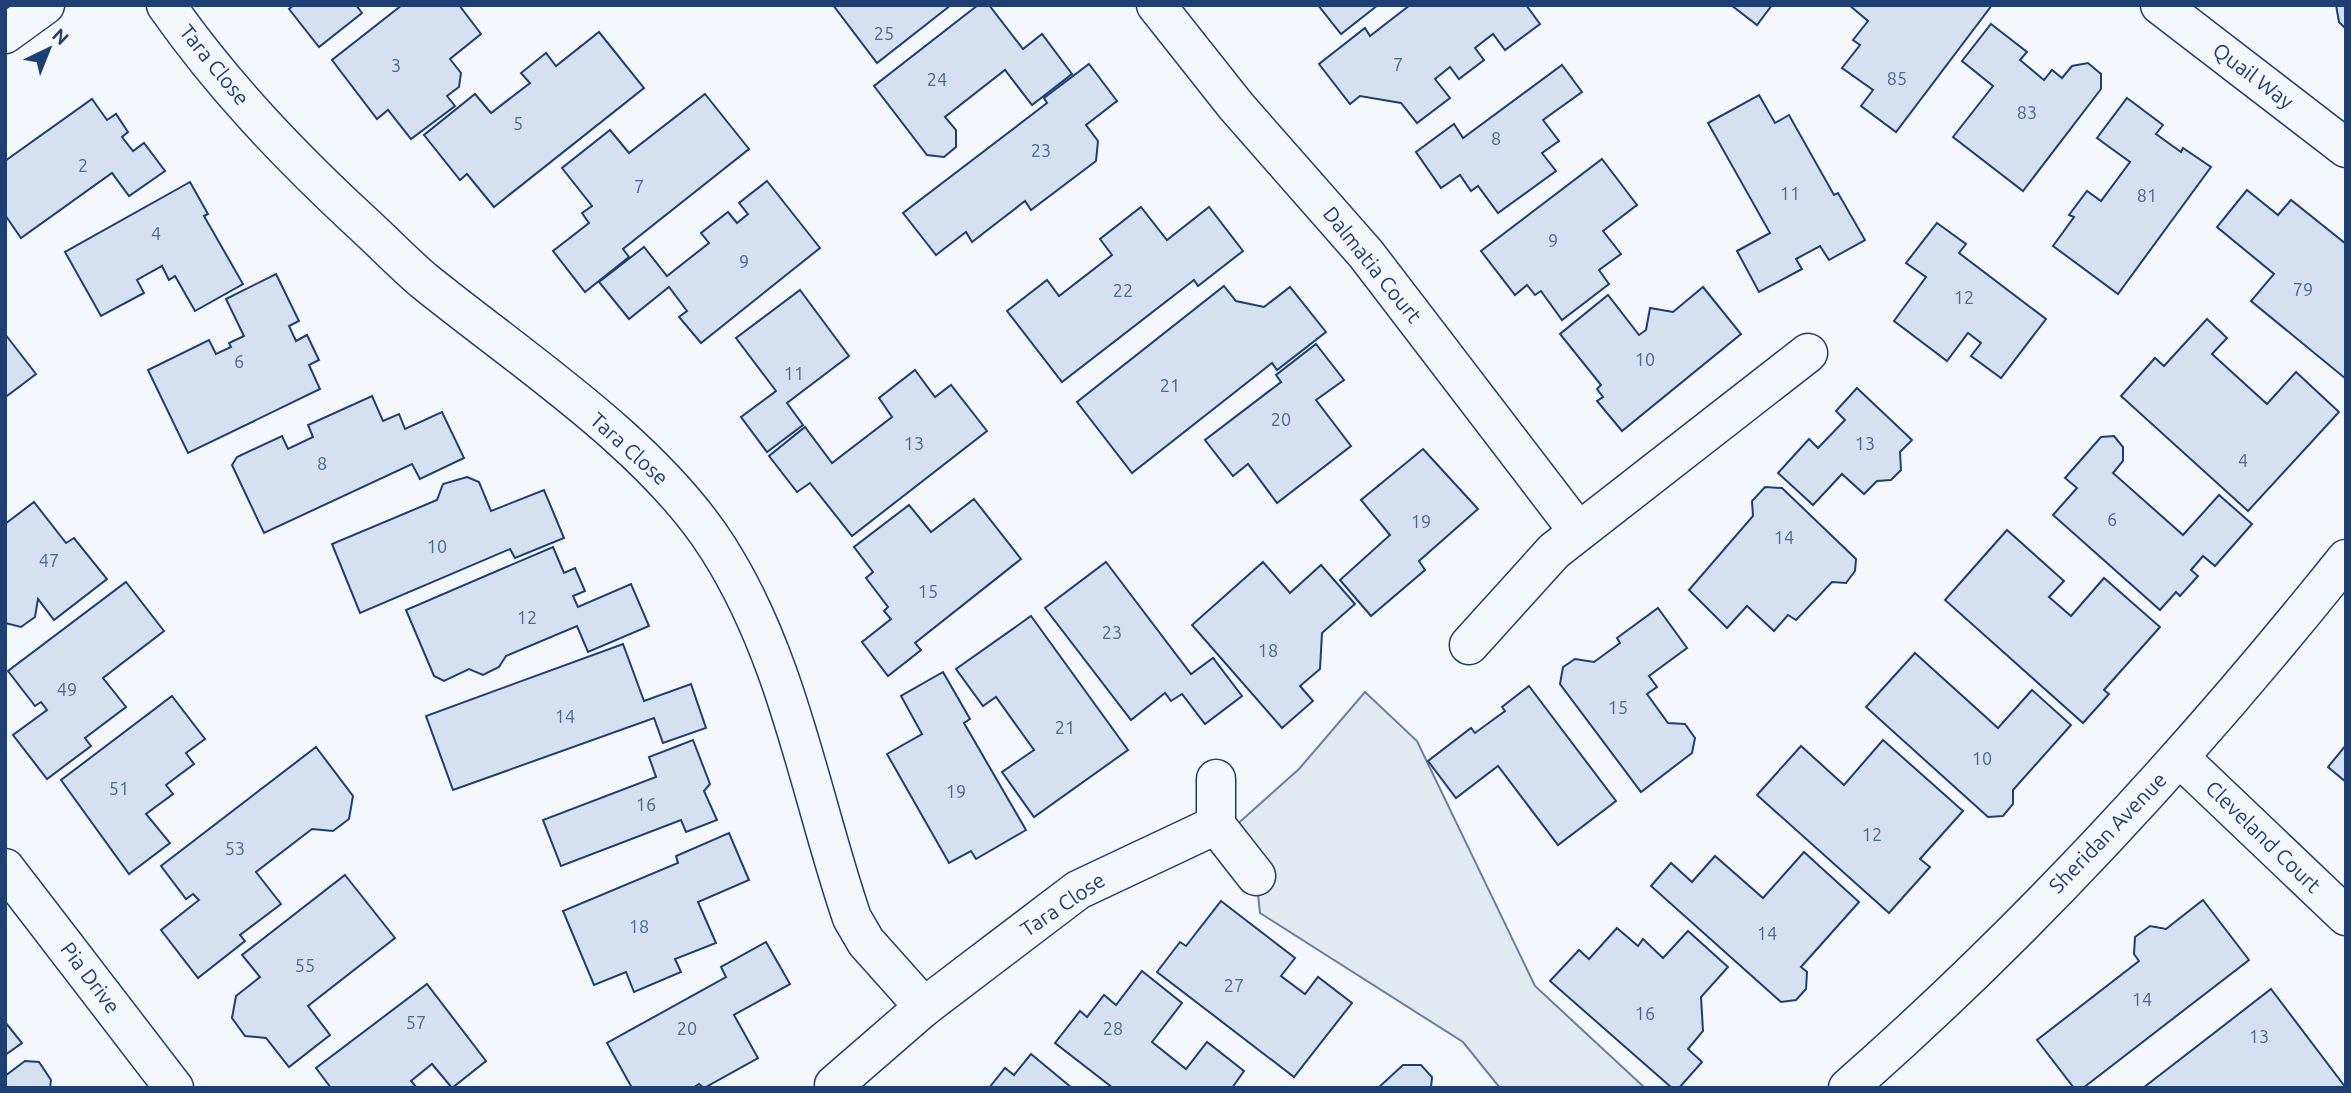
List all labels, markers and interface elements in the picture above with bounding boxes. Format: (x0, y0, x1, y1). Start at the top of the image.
north arrow (14, 14, 84, 84)
street label: Tara Close (175, 19, 254, 109)
house number: 25 (874, 23, 894, 43)
text: N (48, 24, 73, 49)
street label: Quail Way (2209, 37, 2299, 113)
house number: 7 (1393, 54, 1403, 74)
house number: 3 (391, 55, 401, 75)
house number: 85 (1887, 68, 1907, 88)
house number: 24 (927, 69, 947, 89)
house number: 83 (2017, 102, 2037, 122)
house number: 5 (513, 113, 523, 133)
house number: 8 (1491, 128, 1501, 148)
house number: 23 (1031, 140, 1051, 160)
house number: 2 (78, 155, 88, 175)
house number: 7 (634, 176, 644, 196)
house number: 11 (1780, 183, 1800, 203)
house number: 81 (2137, 185, 2157, 205)
street label: Dalmatia Court (1319, 202, 1427, 327)
house number: 4 (151, 223, 161, 243)
house number: 9 (1548, 230, 1558, 250)
house number: 9 (739, 251, 749, 271)
house number: 79 (2293, 279, 2313, 299)
house number: 22 (1113, 280, 1133, 300)
house number: 12 (1954, 287, 1974, 307)
house number: 10 (1635, 349, 1655, 369)
house number: 6 (234, 351, 244, 371)
house number: 11 (784, 363, 804, 383)
house number: 21 (1160, 375, 1180, 395)
street label: Tara Close (586, 407, 674, 489)
house number: 20 (1271, 409, 1291, 429)
house number: 13 (904, 433, 924, 453)
house number: 13 (1855, 433, 1875, 453)
house number: 4 (2238, 450, 2248, 470)
house number: 8 (317, 453, 327, 473)
house number: 6 (2107, 509, 2117, 529)
house number: 19 (1411, 511, 1431, 531)
house number: 14 (1774, 527, 1794, 547)
house number: 10 (427, 536, 447, 556)
house number: 47 (39, 550, 59, 570)
house number: 15 (918, 581, 938, 601)
house number: 12 (517, 607, 537, 627)
house number: 23 (1102, 622, 1122, 642)
house number: 18 (1258, 640, 1278, 660)
house number: 49 (57, 679, 77, 699)
house number: 15 (1608, 697, 1628, 717)
house number: 14 (555, 706, 575, 726)
house number: 21 (1055, 717, 1075, 737)
house number: 10 (1972, 748, 1992, 768)
street label: Sheridan Avenue (2044, 767, 2171, 898)
street label: Cleveland Court (2201, 775, 2326, 897)
house number: 51 (109, 778, 129, 798)
house number: 19 (946, 781, 966, 801)
house number: 16 (636, 794, 656, 814)
house number: 12 (1862, 824, 1882, 844)
house number: 53 (225, 838, 245, 858)
street label: Tara Close (1016, 867, 1109, 941)
house number: 18 (629, 916, 649, 936)
house number: 14 (1757, 923, 1777, 943)
street label: Pia Drive (56, 937, 125, 1018)
house number: 55 (295, 955, 315, 975)
house number: 27 (1224, 975, 1244, 995)
house number: 14 (2132, 989, 2152, 1009)
house number: 16 (1635, 1003, 1655, 1023)
house number: 57 (406, 1012, 426, 1032)
house number: 20 (677, 1018, 697, 1038)
house number: 28 (1103, 1018, 1123, 1038)
house number: 13 (2249, 1026, 2269, 1046)

